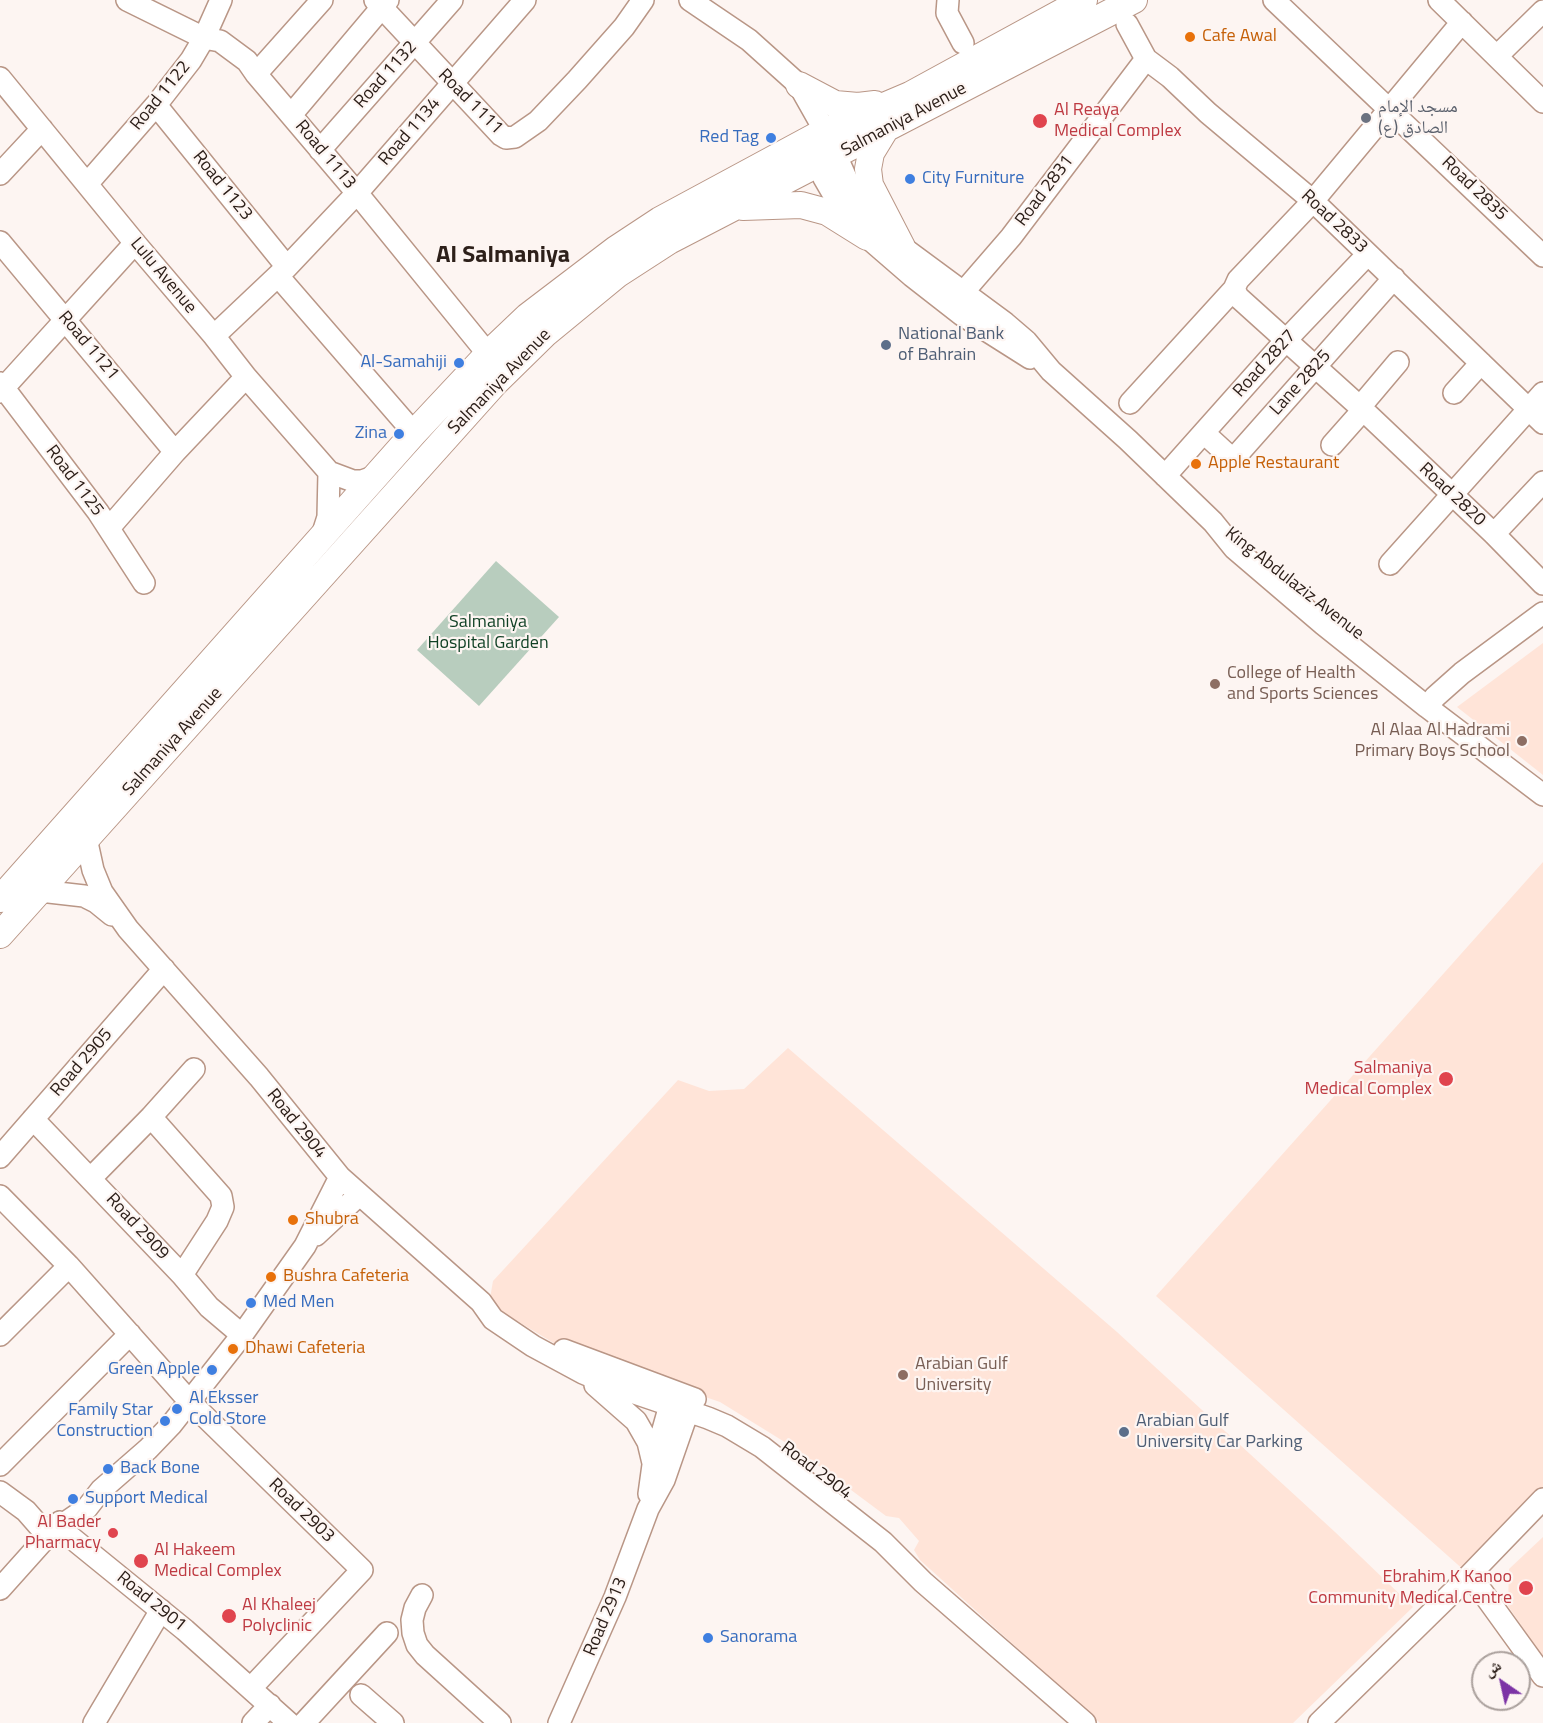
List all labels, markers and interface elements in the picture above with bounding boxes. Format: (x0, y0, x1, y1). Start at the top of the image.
place label: Cafe Awal (1202, 26, 1277, 48)
marker: Cafe Awal (1183, 30, 1197, 44)
street label: Road 1132 (350, 37, 422, 113)
street label: Road 1122 (126, 57, 196, 135)
street label: Road 1111 (433, 65, 507, 139)
street label: Salmaniya Avenue (838, 78, 970, 162)
street label: Road 1134 (375, 93, 445, 171)
place label: مسجد الإمام الصادق (ع) (1378, 97, 1458, 140)
place label: Al Reaya Medical Complex (1054, 100, 1182, 142)
marker: مسجد الإمام الصادق (ع) (1359, 111, 1373, 125)
marker: Al Reaya Medical Complex (1031, 112, 1049, 130)
street label: Road 1113 (290, 116, 360, 194)
place label: Red Tag (699, 127, 759, 149)
marker: Red Tag (764, 131, 778, 145)
street label: Road 1123 (187, 147, 257, 225)
street label: Road 2831 (1011, 151, 1079, 231)
street label: Road 2835 (1437, 152, 1511, 226)
place label: City Furniture (922, 168, 1024, 190)
marker: City Furniture (903, 172, 917, 186)
street label: Road 2833 (1296, 186, 1372, 258)
street label: Lulu Avenue (125, 234, 201, 318)
district label: Al Salmaniya (436, 242, 570, 270)
street label: Road 1121 (53, 307, 123, 385)
place label: National Bank of Bahrain (898, 324, 1004, 366)
street label: Salmaniya Avenue (444, 325, 556, 439)
street label: Road 2827 (1229, 326, 1301, 402)
marker: National Bank of Bahrain (879, 338, 893, 352)
street label: Lane 2825 (1266, 346, 1336, 420)
place label: Al-Samahiji (360, 352, 447, 374)
marker: Al-Samahiji (452, 356, 466, 370)
place label: Zina (355, 423, 387, 445)
marker: Zina (392, 427, 406, 441)
street label: Road 1125 (40, 441, 108, 521)
place label: Apple Restaurant (1208, 453, 1339, 475)
marker: Apple Restaurant (1189, 457, 1203, 471)
street label: Road 2820 (1414, 459, 1490, 531)
street label: King Abdulaziz Avenue (1220, 523, 1368, 645)
park label: Salmaniya Hospital Garden (427, 612, 549, 654)
place label: College of Health and Sports Sciences (1227, 663, 1378, 706)
marker: College of Health and Sports Sciences (1208, 677, 1222, 691)
street label: Salmaniya Avenue (119, 683, 227, 801)
place label: Al Alaa Al Hadrami Primary Boys School (1354, 720, 1510, 762)
marker: Al Alaa Al Hadrami Primary Boys School (1515, 734, 1529, 748)
street label: Road 2905 (47, 1024, 117, 1102)
place label: Salmaniya Medical Complex (1304, 1058, 1432, 1100)
marker: Salmaniya Medical Complex (1437, 1070, 1455, 1088)
street label: Road 2904 (261, 1085, 331, 1163)
street label: Road 2909 (101, 1189, 173, 1265)
place label: Shubra (305, 1209, 359, 1231)
marker: Shubra (286, 1213, 300, 1227)
place label: Bushra Cafeteria (283, 1266, 409, 1288)
marker: Bushra Cafeteria (264, 1270, 278, 1284)
place label: Med Men (263, 1292, 334, 1314)
marker: Med Men (244, 1296, 258, 1310)
place label: Dhawi Cafeteria (245, 1338, 365, 1360)
marker: Dhawi Cafeteria (226, 1342, 240, 1356)
place label: Arabian Gulf University (915, 1354, 1008, 1396)
place label: Green Apple (108, 1359, 200, 1381)
marker: Green Apple (205, 1363, 219, 1377)
marker: Arabian Gulf University (896, 1368, 910, 1382)
place label: Al Eksser Cold Store (189, 1388, 266, 1430)
place label: Family Star Construction (56, 1400, 153, 1442)
marker: Al Eksser Cold Store (170, 1402, 184, 1416)
place label: Arabian Gulf University Car Parking (1136, 1411, 1303, 1454)
marker: Family Star Construction (158, 1414, 172, 1428)
marker: Arabian Gulf University Car Parking (1117, 1425, 1131, 1439)
street label: Road 2904 (776, 1437, 856, 1505)
place label: Back Bone (120, 1458, 200, 1480)
marker: Back Bone (101, 1462, 115, 1476)
street label: Road 2903 (264, 1474, 338, 1548)
place label: Support Medical (85, 1488, 208, 1510)
marker: Support Medical (66, 1492, 80, 1506)
place label: Al Bader Pharmacy (25, 1512, 101, 1555)
marker: Al Bader Pharmacy (106, 1526, 120, 1540)
place label: Al Hakeem Medical Complex (154, 1540, 282, 1582)
marker: Al Hakeem Medical Complex (132, 1552, 150, 1570)
street label: Road 2901 (112, 1567, 190, 1637)
place label: Ebrahim K Kanoo Community Medical Centre (1308, 1567, 1512, 1610)
street label: Road 2913 (580, 1574, 632, 1660)
marker: Ebrahim K Kanoo Community Medical Centre (1517, 1579, 1535, 1597)
place label: Al Khaleej Polyclinic (242, 1595, 316, 1638)
marker: Al Khaleej Polyclinic (220, 1607, 238, 1625)
place label: Sanorama (720, 1627, 797, 1649)
marker: Sanorama (701, 1631, 715, 1645)
north arrow (1471, 1651, 1531, 1711)
text: ش (1478, 1653, 1506, 1682)

